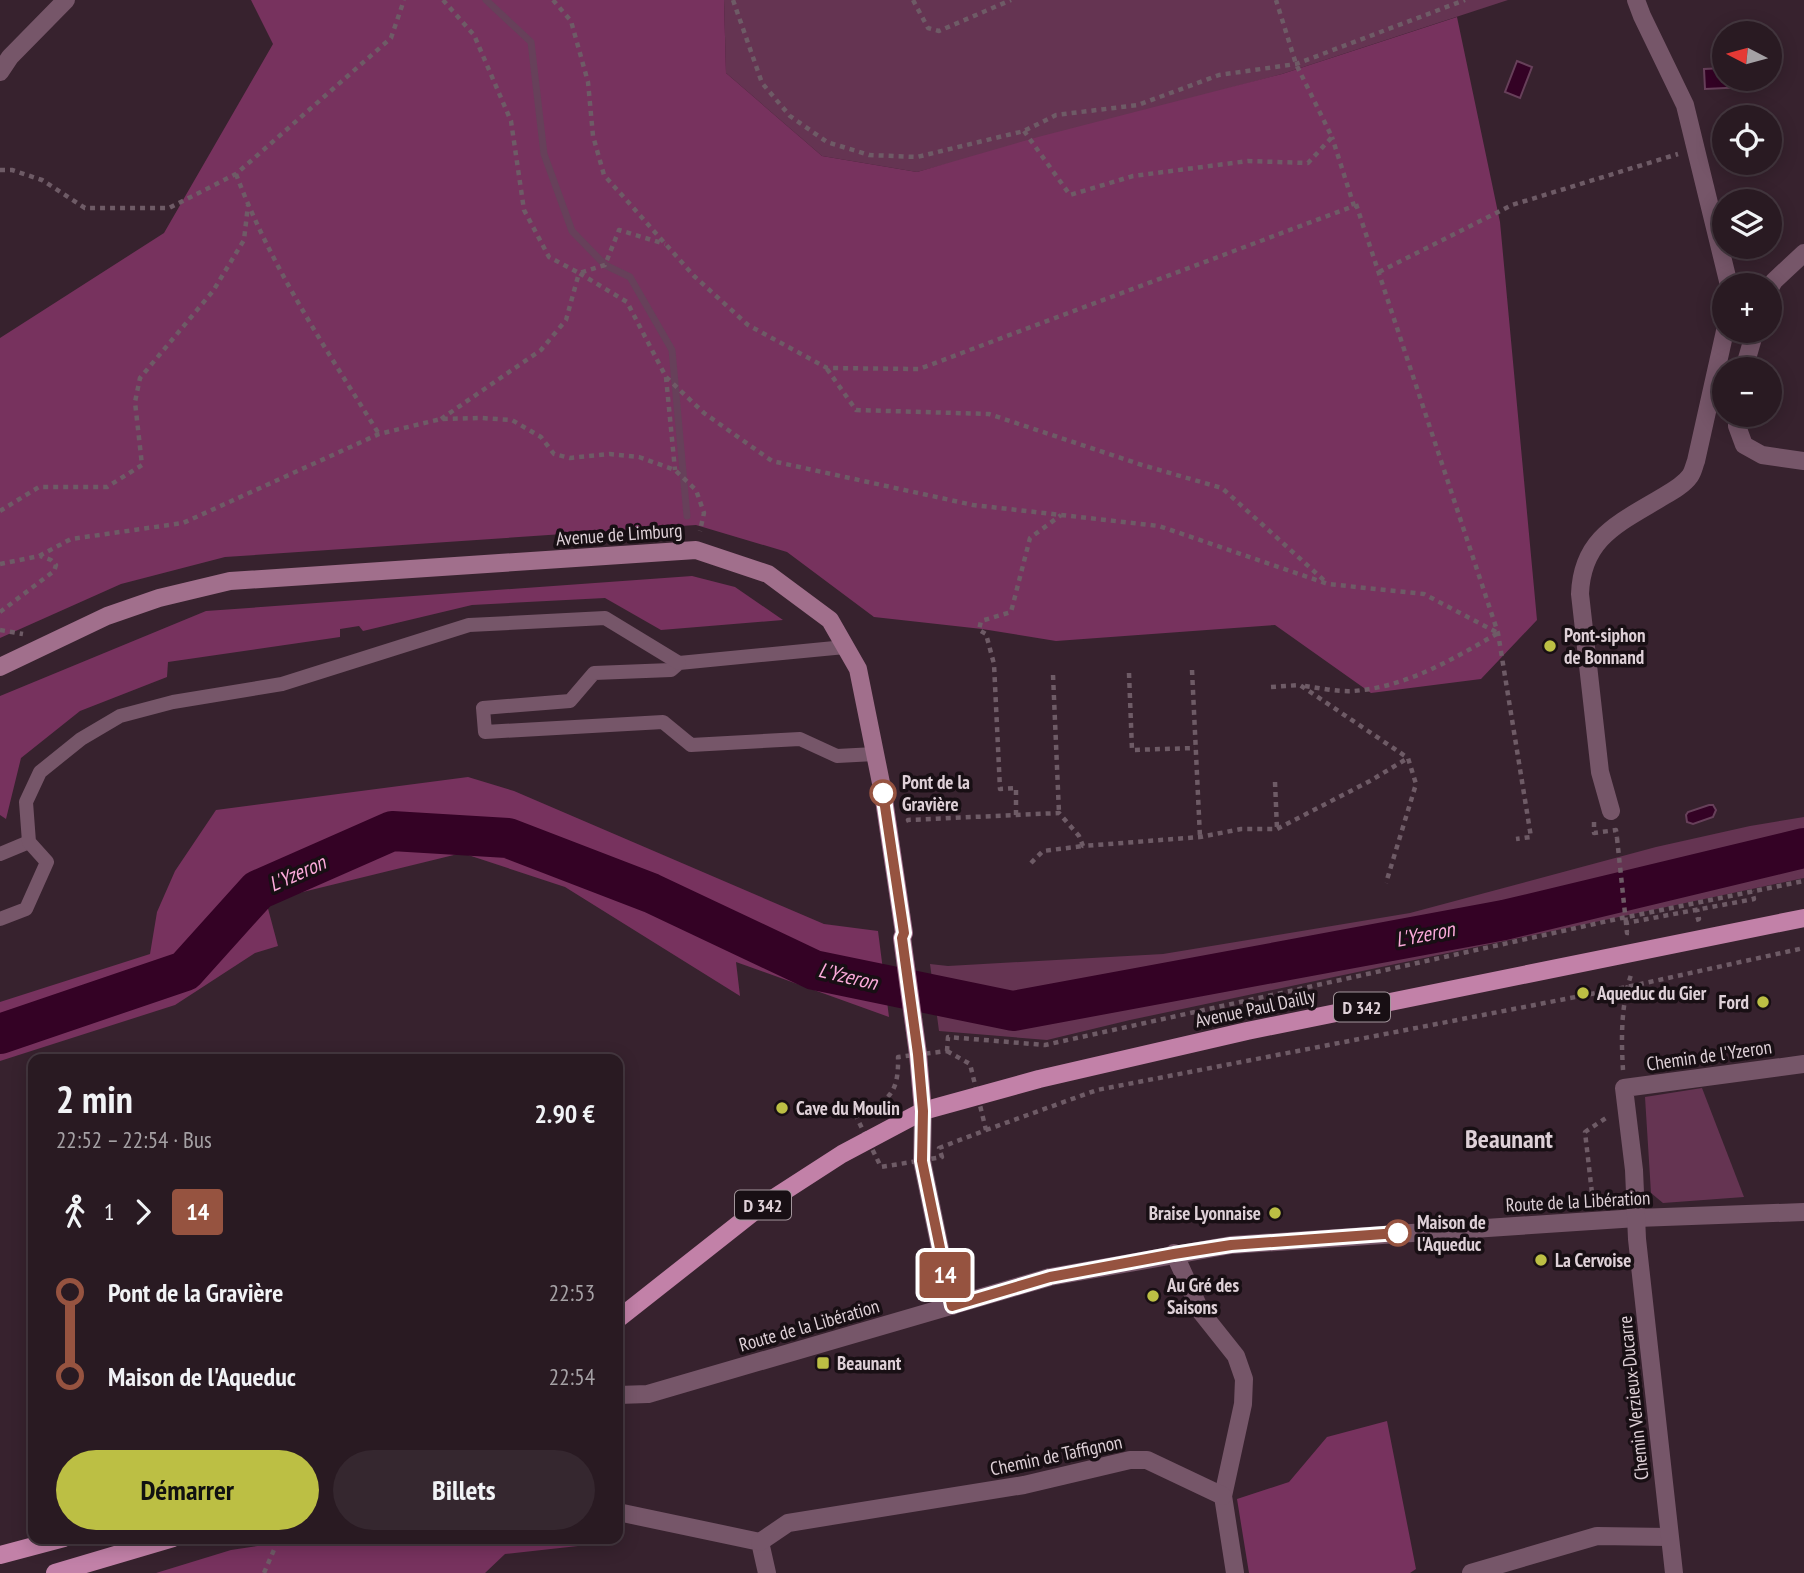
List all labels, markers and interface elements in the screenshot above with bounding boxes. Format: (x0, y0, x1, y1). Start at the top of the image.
north arrow (1712, 21, 1782, 91)
map controls (1712, 21, 1782, 427)
button: locate (1712, 105, 1782, 175)
button: layers (1712, 189, 1782, 259)
button: + (1712, 273, 1782, 343)
button: − (1712, 357, 1782, 427)
street label: Avenue de Limburg (555, 518, 683, 550)
place label: Pont-siphon de Bonnand (1564, 623, 1645, 669)
marker: Pont-siphon de Bonnand (1542, 638, 1558, 654)
place label: Pont de la Gravière (902, 770, 970, 816)
marker: Pont de la Gravière (870, 780, 896, 806)
water label: L'Yzeron (264, 848, 331, 897)
water label: L'Yzeron (1393, 915, 1459, 953)
water label: L'Yzeron (816, 956, 882, 996)
place label: Aqueduc du Gier (1596, 981, 1707, 1005)
street label: Avenue Paul Dailly (1193, 983, 1318, 1032)
marker: Aqueduc du Gier (1575, 985, 1591, 1001)
place label: Ford (1719, 990, 1749, 1014)
road number: D 342 (1334, 992, 1390, 1022)
marker: Ford (1755, 994, 1771, 1010)
street label: Chemin de l'Yzeron (1645, 1034, 1773, 1076)
text: 2 min (56, 1074, 133, 1123)
place label: Cave du Moulin (796, 1096, 900, 1120)
text: 2.90 € (534, 1097, 595, 1130)
marker: Cave du Moulin (774, 1100, 790, 1116)
district label: Beaunant (1465, 1122, 1553, 1155)
text: 22:52 – 22:54 · Bus (56, 1125, 212, 1154)
street label: Route de la Libération (1505, 1185, 1651, 1217)
road number: D 342 (735, 1190, 791, 1220)
icon: walk (56, 1193, 94, 1231)
icon: forward (124, 1193, 162, 1231)
text: 14 (186, 1196, 209, 1227)
text: 1 (104, 1197, 114, 1226)
place label: Braise Lyonnaise (1149, 1201, 1261, 1225)
marker: Braise Lyonnaise (1267, 1205, 1283, 1221)
place label: Maison de l'Aqueduc (1417, 1210, 1486, 1256)
marker: Maison de l'Aqueduc (1385, 1220, 1411, 1246)
place label: La Cervoise (1555, 1248, 1631, 1272)
line badge: 14 (914, 1252, 976, 1298)
marker: La Cervoise (1533, 1252, 1549, 1268)
text: 14 (934, 1259, 956, 1290)
place label: Au Gré des Saisons (1166, 1273, 1239, 1319)
text: Pont de la Gravière (108, 1276, 283, 1309)
text: 22:53 (549, 1278, 595, 1307)
marker: Au Gré des Saisons (1145, 1288, 1161, 1304)
street label: Route de la Libération (736, 1294, 882, 1356)
street label: Chemin Verzieux-Ducarre (1612, 1315, 1654, 1481)
place label: Beaunant (837, 1351, 902, 1375)
marker: Beaunant (815, 1355, 831, 1371)
text: Maison de l'Aqueduc (108, 1360, 296, 1393)
text: 22:54 (549, 1362, 595, 1391)
street label: Chemin de Taffignon (988, 1429, 1124, 1481)
button: Démarrer (56, 1450, 319, 1530)
button: Billets (333, 1450, 595, 1530)

